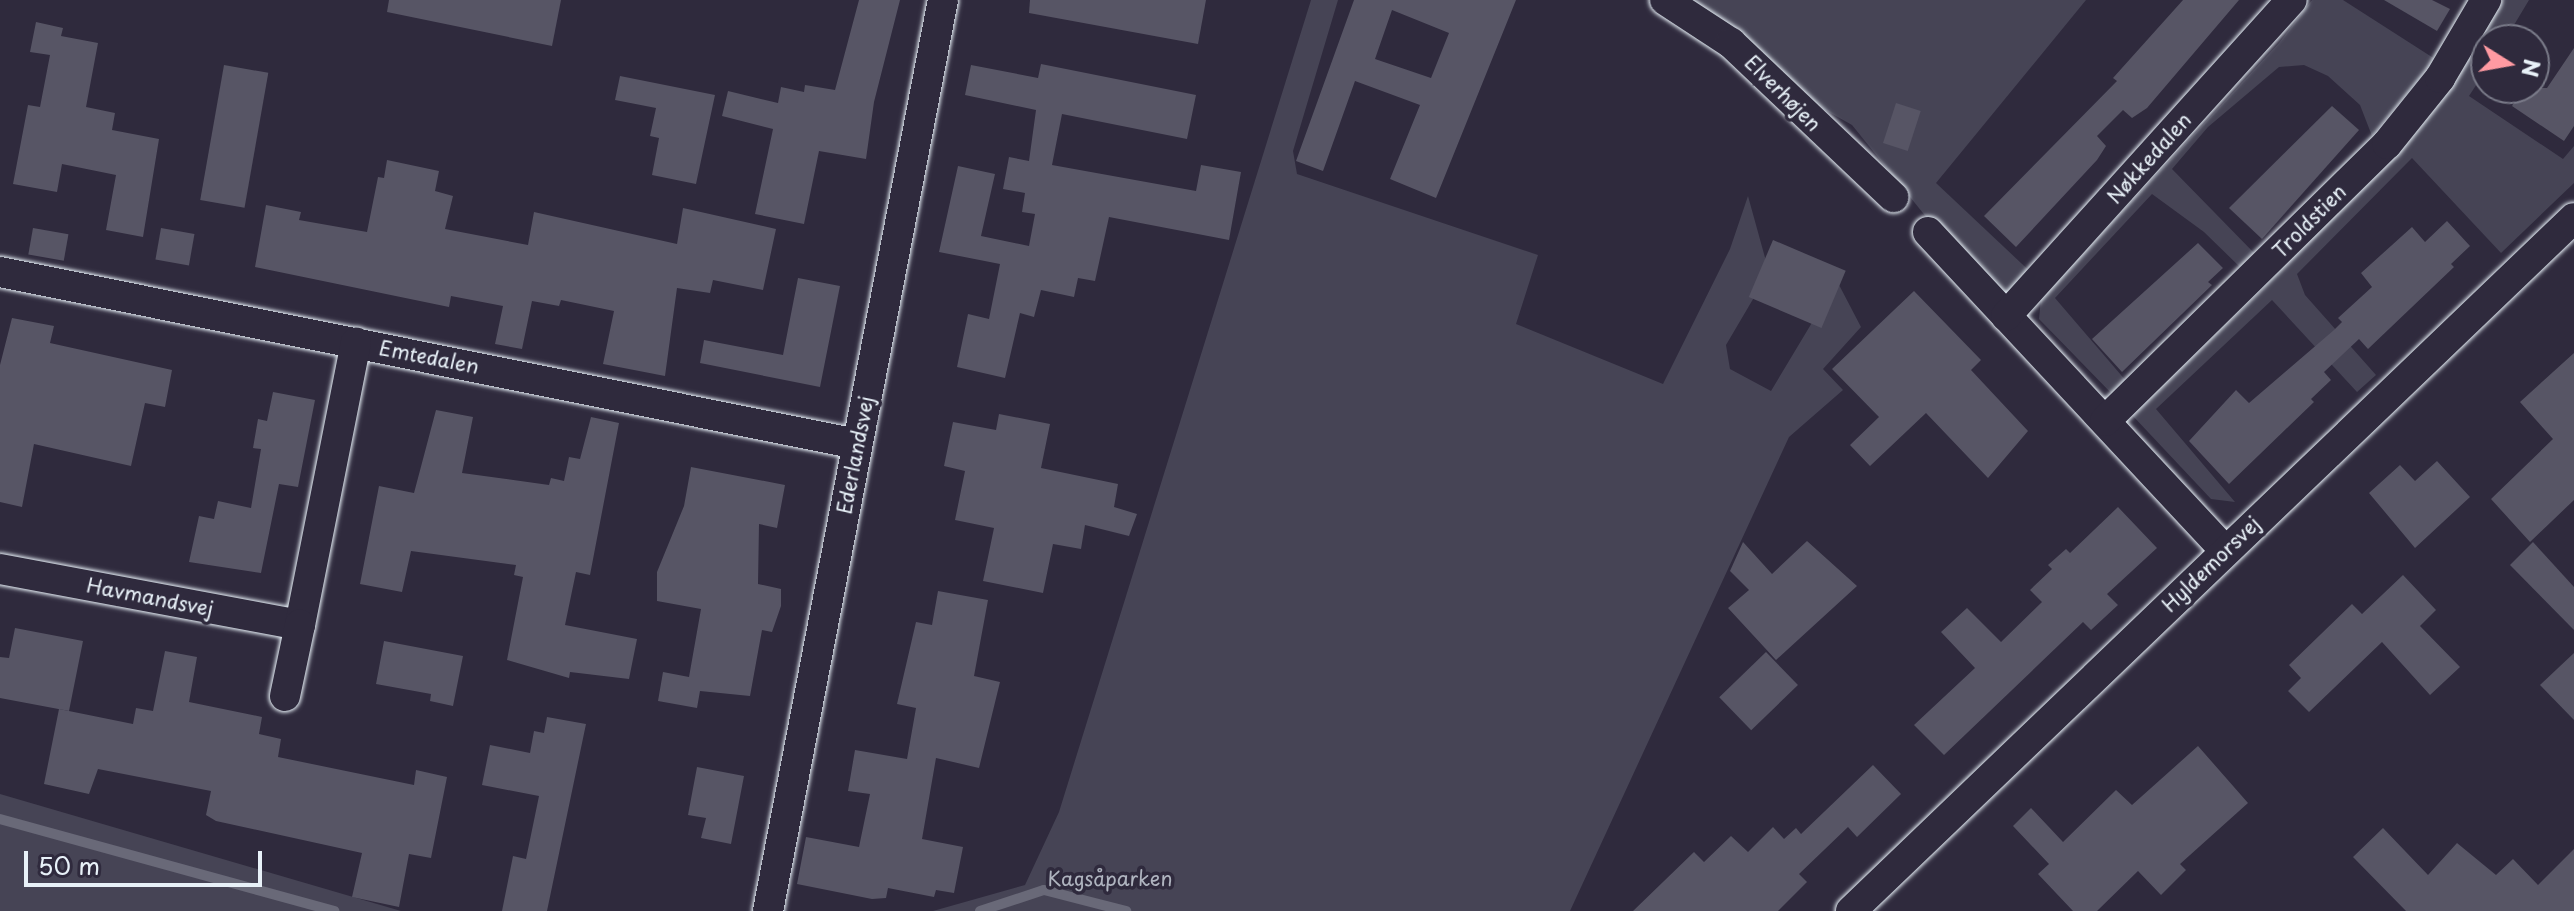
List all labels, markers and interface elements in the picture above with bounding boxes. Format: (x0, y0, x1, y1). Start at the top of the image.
north arrow (2470, 24, 2550, 104)
street label: Elverhøjen (1740, 50, 1826, 136)
text: N (2514, 57, 2550, 80)
street label: Nøkkedalen (2102, 108, 2196, 208)
street label: Troldstien (2267, 179, 2351, 263)
street label: Emtedalen (377, 336, 481, 378)
street label: Ederlandsvej (832, 394, 878, 516)
street label: Hyldemorsvej (2157, 511, 2265, 617)
street label: Havmandsvej (85, 573, 215, 621)
scale bar (28, 835, 266, 885)
text: 50 m (38, 847, 100, 883)
park label: Kagsåparken (1048, 866, 1172, 890)

